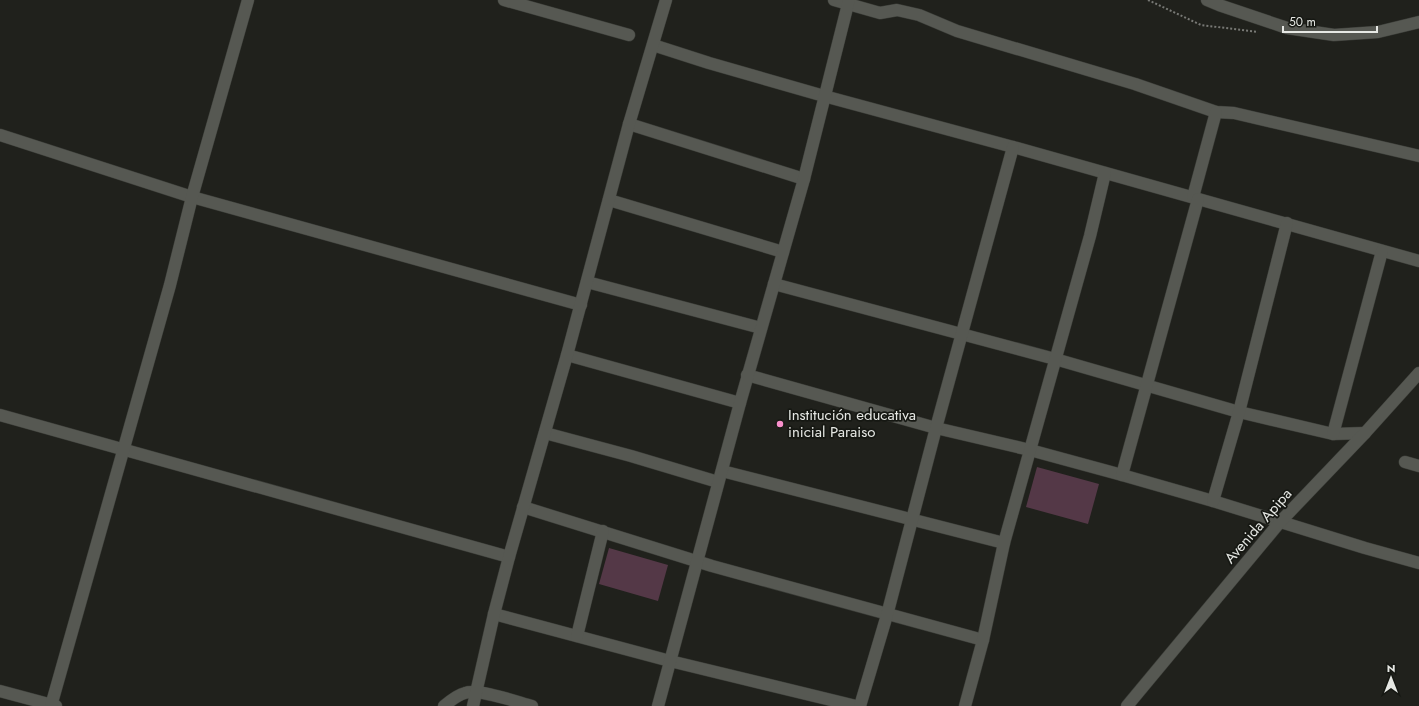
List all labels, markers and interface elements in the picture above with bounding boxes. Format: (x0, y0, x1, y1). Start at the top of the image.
scale bar (1283, 8, 1377, 34)
text: 50 m (1289, 13, 1316, 31)
place label: Institución educativa inicial Paraiso (788, 404, 916, 443)
marker: Institución educativa inicial Paraiso (775, 419, 785, 429)
street label: Avenida Apipa (1219, 484, 1297, 568)
north arrow (1371, 658, 1411, 698)
text: N (1387, 660, 1395, 676)

